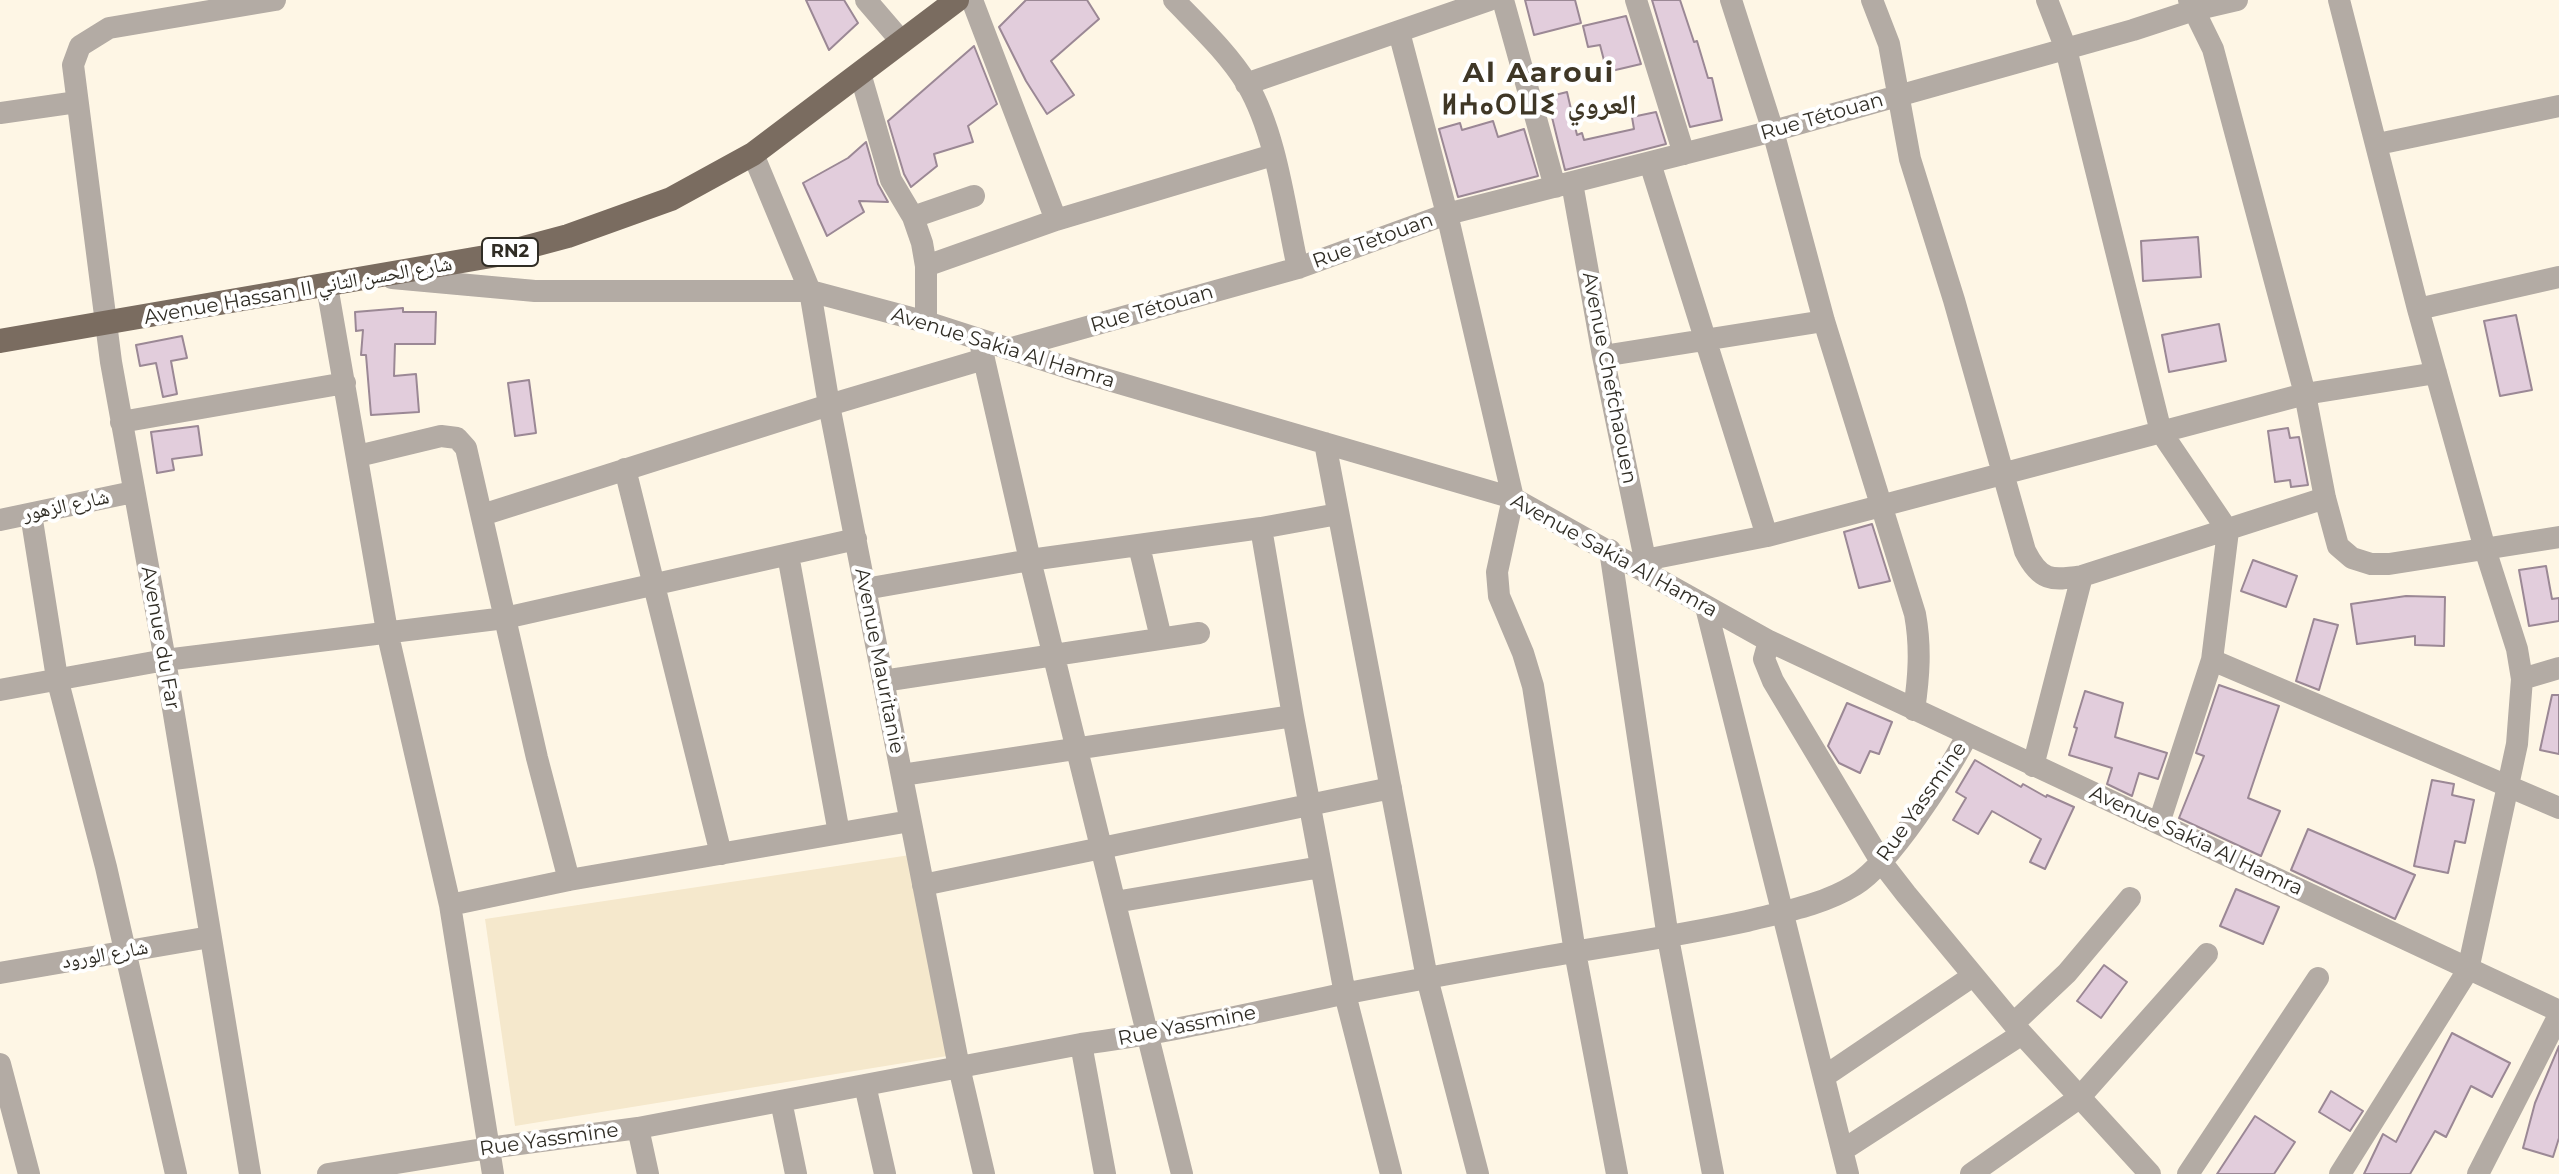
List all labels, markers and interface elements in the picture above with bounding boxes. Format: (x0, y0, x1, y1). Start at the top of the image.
district label: Al Aaroui ⵍⵄⴰⵔⵡⵉ العروي (1448, 57, 1630, 123)
street label: Rue Tétouan (1758, 88, 1886, 146)
street label: Rue Tetouan (1309, 208, 1437, 274)
road number: RN2 (482, 238, 538, 266)
street label: Avenue Hassan II شارع الحسن الثاني (142, 252, 454, 330)
street label: Avenue Chefchaouen (1577, 270, 1641, 486)
street label: Rue Tétouan (1088, 280, 1216, 338)
street label: Avenue Sakia Al Hamra (888, 303, 1118, 393)
street label: شارع الزهور (21, 485, 111, 527)
street label: Avenue Sakia Al Hamra (1507, 489, 1721, 623)
street label: Avenue du Far (136, 565, 184, 711)
street label: Avenue Mauritanie (849, 566, 909, 756)
street label: Rue Yassmine (1872, 738, 1972, 866)
street label: Avenue Sakia Al Hamra (2086, 781, 2306, 901)
street label: شارع الورود (60, 936, 150, 974)
street label: Rue Yassmine (1116, 1001, 1258, 1051)
street label: Rue Yassmine (478, 1118, 620, 1162)

